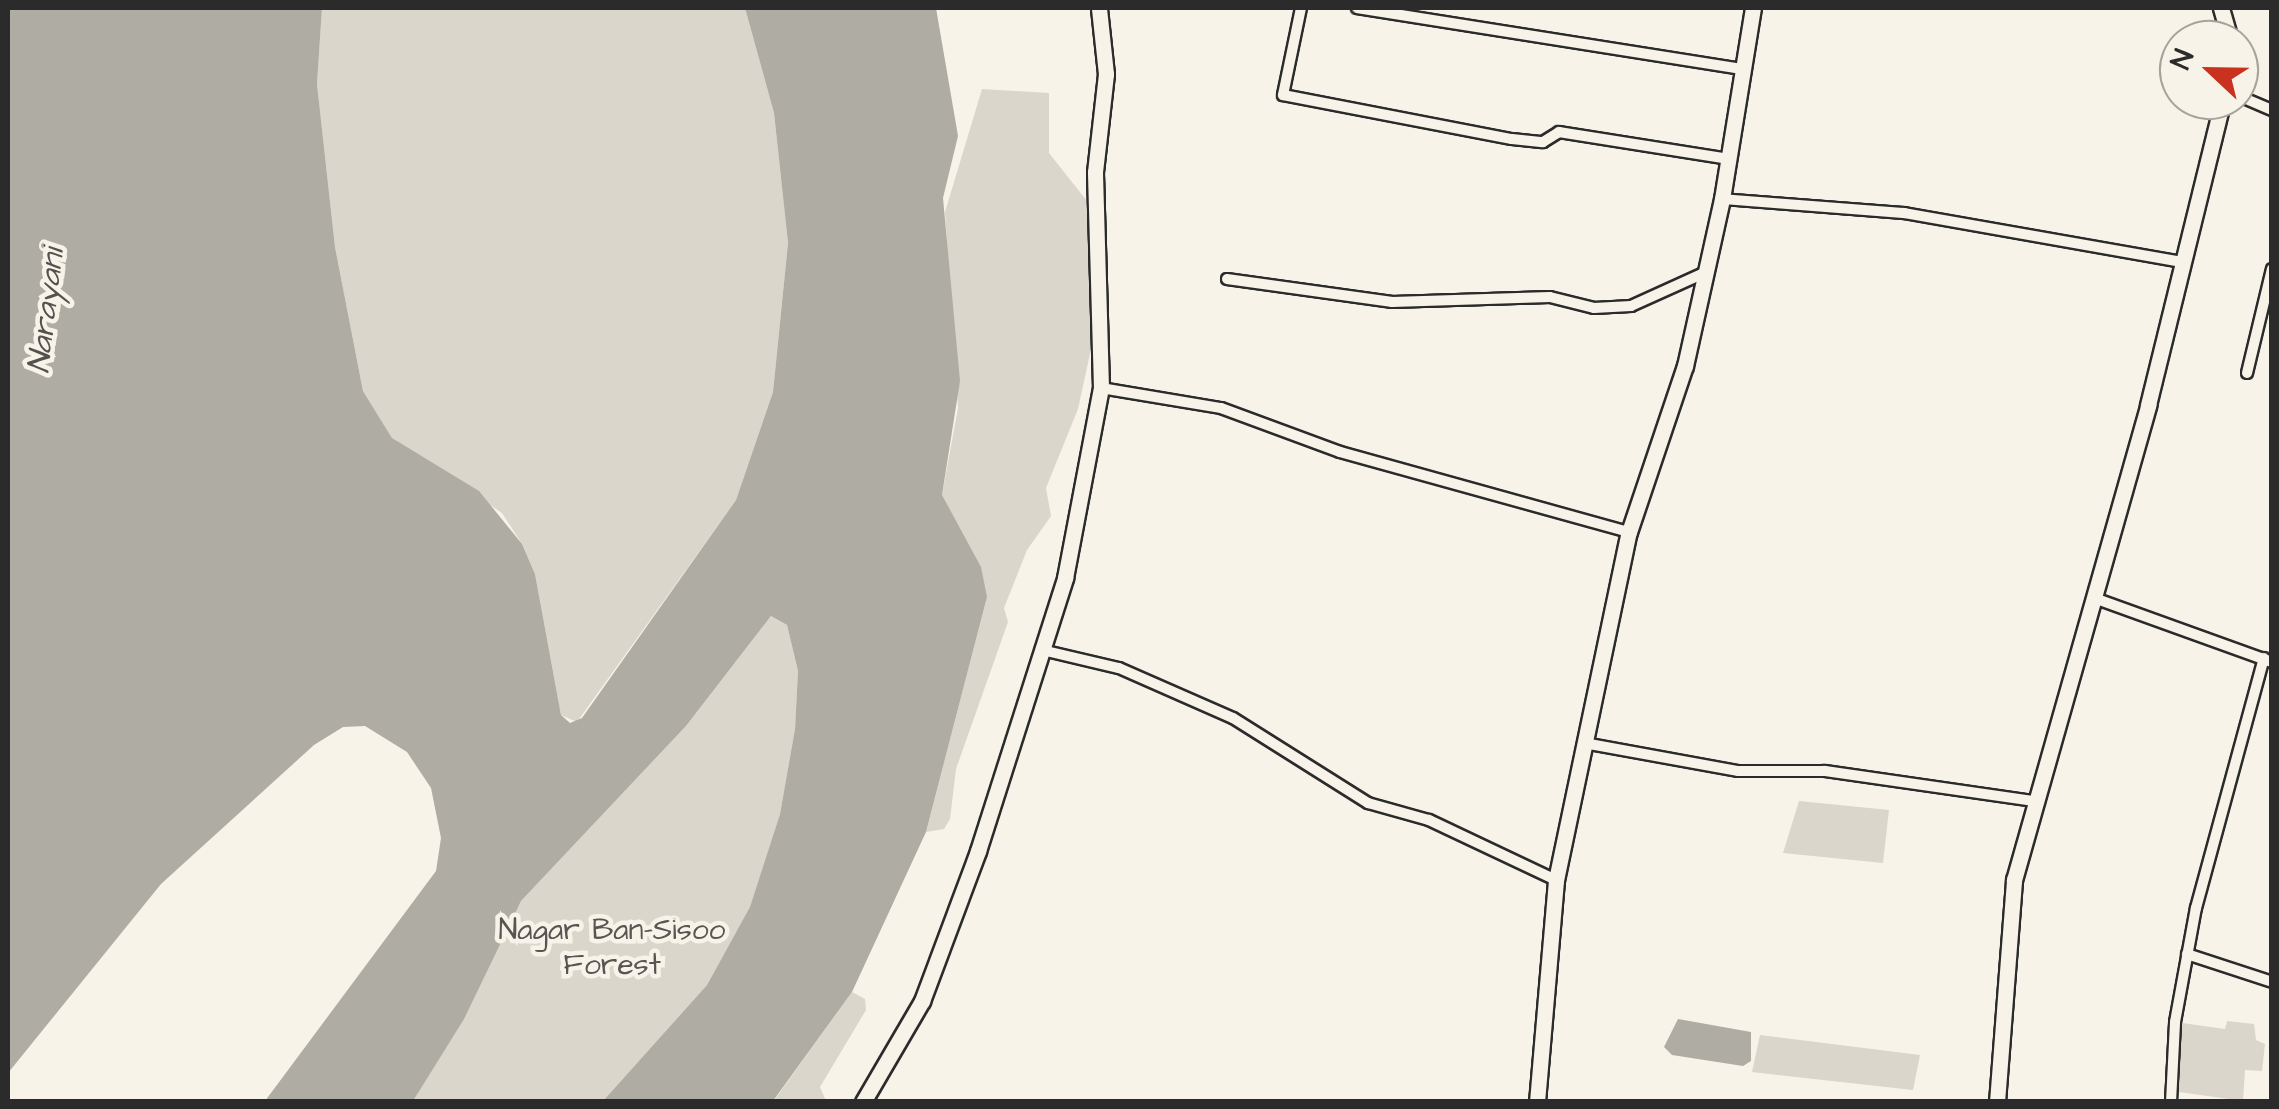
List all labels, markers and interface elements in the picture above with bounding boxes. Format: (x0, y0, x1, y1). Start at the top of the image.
north arrow (2159, 20, 2259, 120)
text: N (2161, 44, 2204, 75)
water label: Narayani (20, 247, 74, 375)
park label: Nagar Ban-Sisoo Forest (499, 912, 725, 982)

